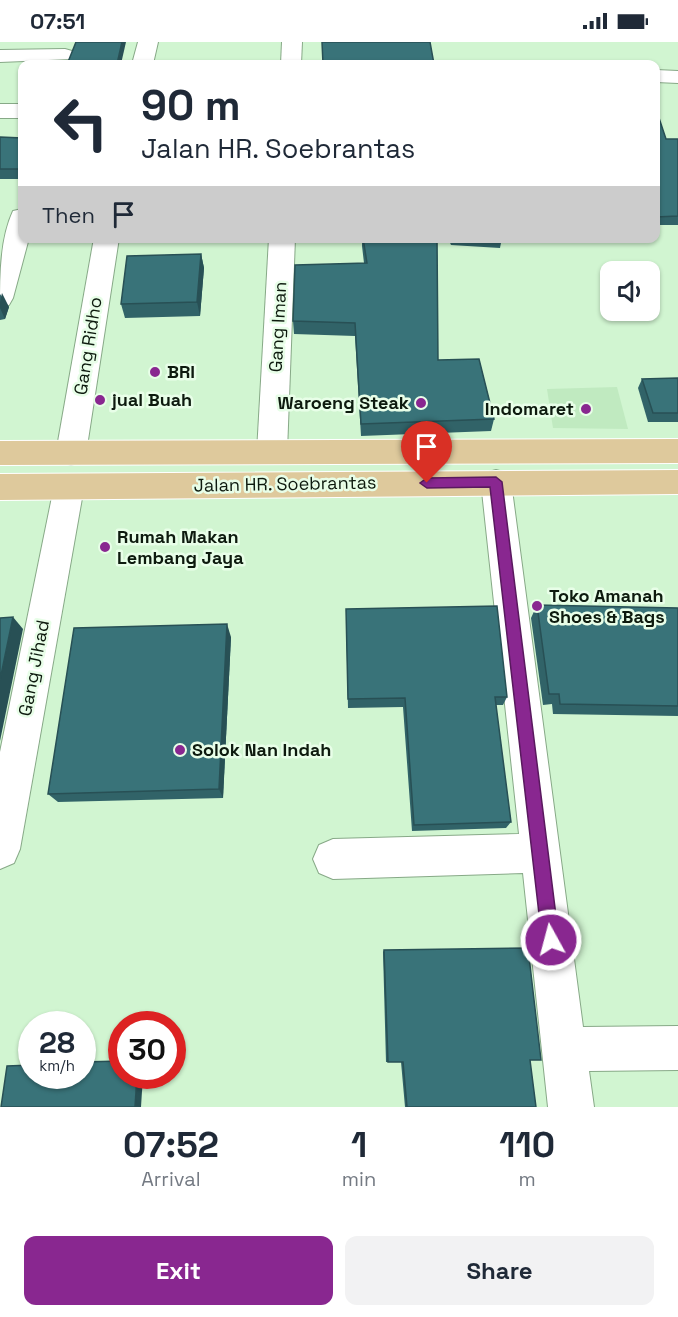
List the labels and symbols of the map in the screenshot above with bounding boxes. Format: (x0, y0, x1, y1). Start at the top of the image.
street label: Gang Iman (264, 281, 291, 373)
street label: Gang Ridho (68, 295, 107, 397)
place label: BRI (167, 360, 195, 383)
marker: BRI (148, 365, 162, 379)
place label: jual Buah (111, 388, 192, 411)
place label: Waroeng Steak (277, 391, 409, 414)
marker: jual Buah (93, 393, 107, 407)
marker: Waroeng Steak (414, 396, 428, 410)
place label: Indomaret (485, 397, 574, 420)
marker: Indomaret (579, 402, 593, 416)
pin (401, 421, 452, 483)
street label: Jalan HR. Soebrantas (193, 470, 377, 497)
place label: Rumah Makan Lembang Jaya (117, 525, 244, 569)
marker: Rumah Makan Lembang Jaya (98, 540, 112, 554)
place label: Toko Amanah Shoes & Bags (549, 584, 665, 628)
marker: Toko Amanah Shoes & Bags (530, 599, 544, 613)
street label: Gang Jihad (13, 618, 54, 718)
place label: Solok Nan Indah (192, 738, 331, 761)
marker: Solok Nan Indah (173, 743, 187, 757)
position arrow (519, 908, 583, 972)
speed limit sign: 30 (108, 1011, 186, 1089)

